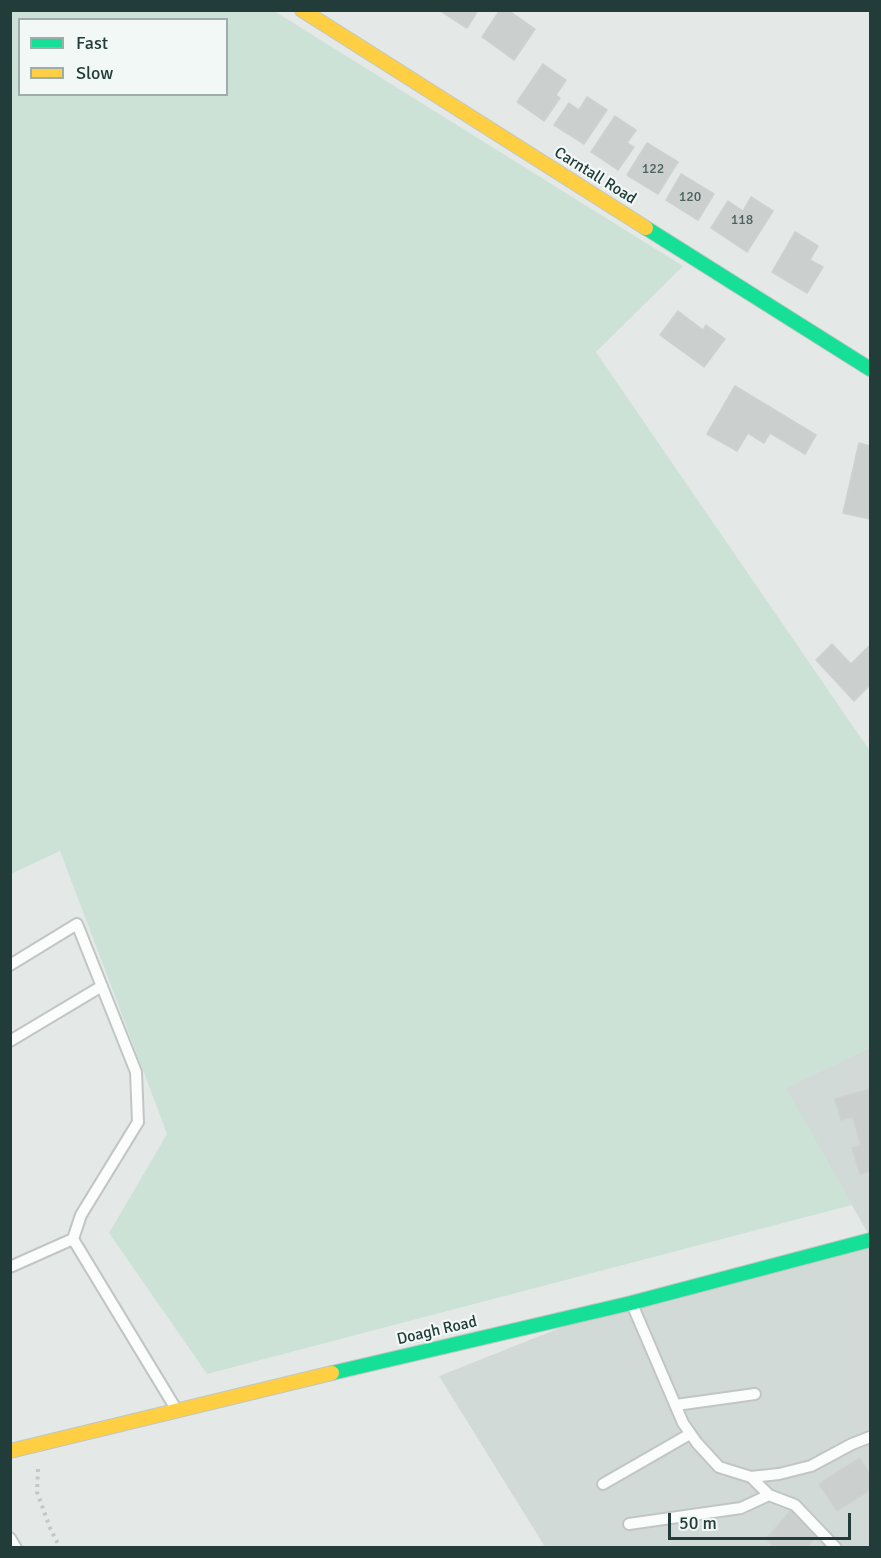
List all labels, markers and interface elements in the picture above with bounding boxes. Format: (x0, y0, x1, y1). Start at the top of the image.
legend (18, 18, 228, 96)
text: Fast (76, 32, 108, 54)
text: Slow (76, 62, 113, 84)
street label: Carntall Road (550, 143, 640, 209)
house number: 122 (642, 161, 664, 177)
house number: 120 (679, 189, 701, 205)
house number: 118 (731, 212, 753, 228)
street label: Doagh Road (395, 1312, 479, 1350)
scale bar (671, 1501, 854, 1539)
text: 50 m (679, 1512, 717, 1534)

